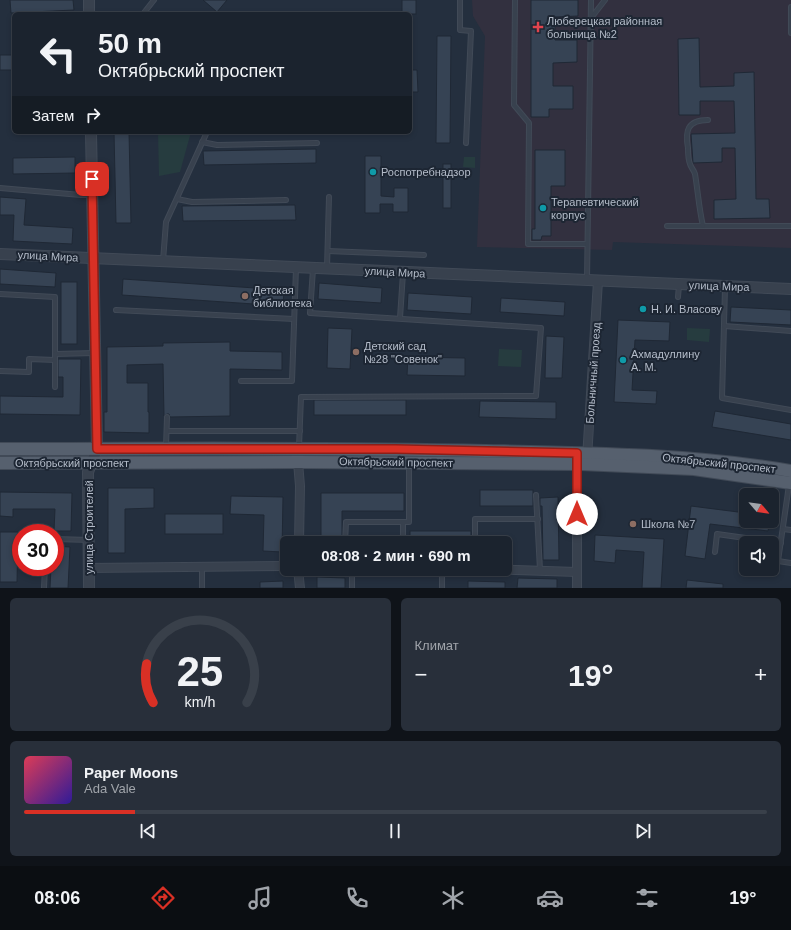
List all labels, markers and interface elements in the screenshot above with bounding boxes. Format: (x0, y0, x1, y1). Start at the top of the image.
place label: Люберецкая районная больница №2 (547, 15, 662, 40)
marker: Люберецкая районная больница №2 (532, 21, 544, 33)
icon: left (32, 28, 84, 80)
text: 50 m (98, 28, 162, 59)
text: Октябрьский проспект (98, 61, 285, 81)
icon: right (82, 104, 104, 126)
text: Затем (32, 107, 74, 124)
pin (75, 162, 109, 196)
place label: Роспотребнадзор (381, 166, 471, 178)
marker: Роспотребнадзор (368, 167, 378, 177)
icon: arrive (81, 168, 103, 190)
place label: Терапевтический корпус (551, 196, 639, 221)
marker: Терапевтический корпус (538, 203, 548, 213)
street label: улица Мира (17, 248, 80, 264)
street label: улица Мира (364, 264, 427, 280)
street label: улица Мира (688, 279, 750, 293)
place label: Детская библиотека (253, 284, 313, 309)
marker: Детская библиотека (240, 291, 250, 301)
place label: Н. И. Власову (651, 303, 722, 315)
marker: Н. И. Власову (638, 304, 648, 314)
street label: Больничный проезд (583, 321, 603, 424)
place label: Детский сад №28 "Совенок" (364, 340, 442, 365)
marker: Детский сад №28 "Совенок" (351, 347, 361, 357)
place label: Ахмадуллину А. М. (631, 348, 700, 373)
marker: Ахмадуллину А. М. (618, 355, 628, 365)
street label: Октябрьский проспект (662, 451, 776, 475)
street label: Октябрьский проспект (339, 455, 453, 469)
street label: Октябрьский проспект (15, 457, 129, 469)
street label: улица Строителей (83, 480, 95, 574)
north arrow (739, 488, 779, 528)
map controls (739, 488, 779, 576)
position arrow (556, 493, 598, 535)
place label: Школа №7 (641, 518, 695, 530)
marker: Школа №7 (628, 519, 638, 529)
speed limit sign: 30 (12, 524, 64, 576)
button: sound (739, 536, 779, 576)
text: 08:08 · 2 мин · 690 m (321, 547, 471, 564)
text: Климат (415, 638, 459, 653)
text: 25 (177, 647, 223, 694)
text: 19° (568, 659, 613, 692)
text: − (415, 662, 427, 687)
text: + (754, 662, 767, 687)
text: km/h (185, 693, 216, 709)
text: Paper Moons (84, 764, 178, 781)
text: Ada Vale (84, 781, 136, 796)
icon: previous (137, 820, 159, 842)
icon: pause (384, 820, 406, 842)
icon: next (632, 820, 654, 842)
icon: directions (149, 884, 177, 912)
icon: music (246, 884, 274, 912)
icon: phone (343, 884, 371, 912)
icon: climate (439, 884, 467, 912)
icon: car (536, 884, 564, 912)
icon: filters (633, 884, 661, 912)
text: 08:06 (34, 888, 80, 908)
text: 19° (729, 888, 757, 908)

